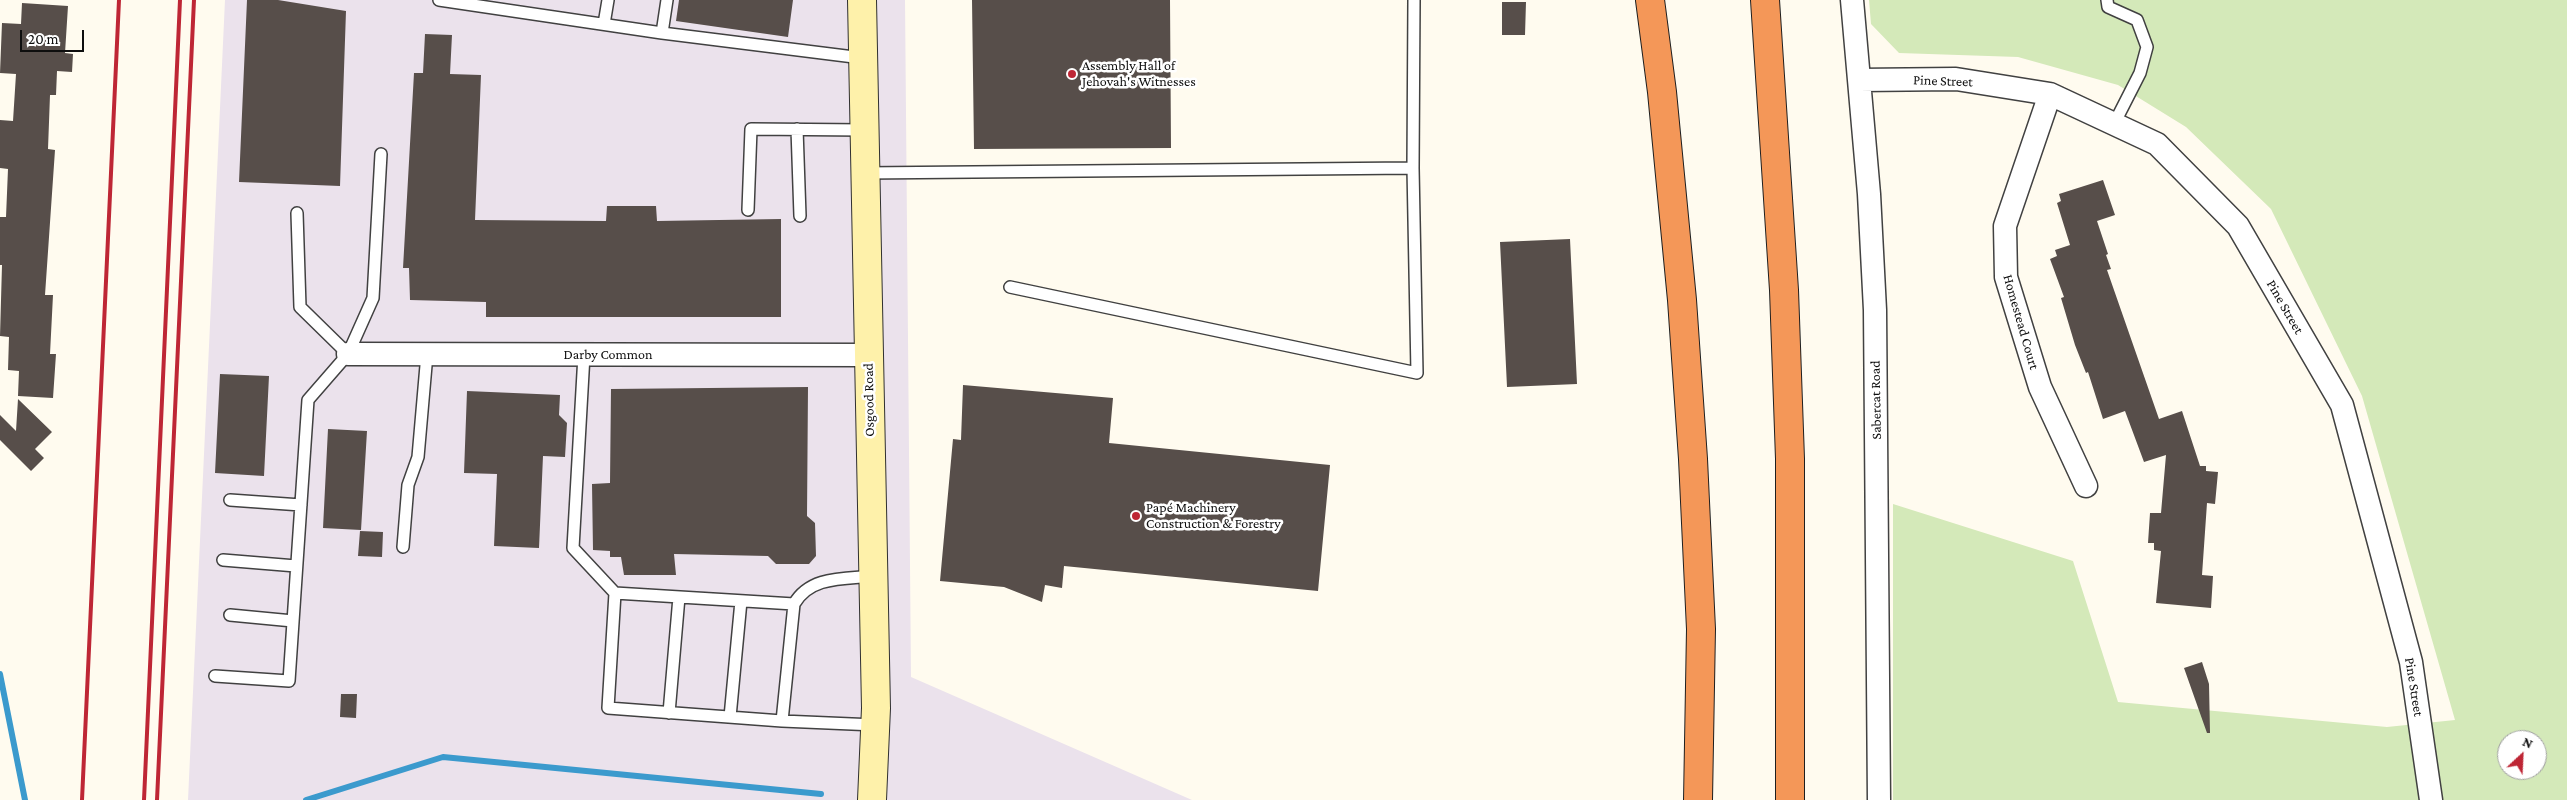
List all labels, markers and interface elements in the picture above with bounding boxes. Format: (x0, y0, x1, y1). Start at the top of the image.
scale bar (22, 20, 86, 52)
text: 20 m (28, 31, 59, 47)
place label: Assembly Hall of Jehovah's Witnesses (1082, 58, 1196, 90)
marker: Assembly Hall of Jehovah's Witnesses (1066, 68, 1078, 80)
street label: Pine Street (1913, 72, 1973, 90)
street label: Homestead Court (1999, 272, 2043, 372)
street label: Pine Street (2263, 277, 2307, 337)
street label: Darby Common (563, 347, 653, 363)
street label: Sabercat Road (1867, 360, 1885, 440)
street label: Osgood Road (860, 363, 878, 437)
place label: Papé Machinery Construction & Forestry (1146, 500, 1281, 532)
marker: Papé Machinery Construction & Forestry (1130, 510, 1142, 522)
street label: Pine Street (2401, 656, 2427, 718)
north arrow (2497, 730, 2547, 780)
text: N (2520, 733, 2536, 752)

